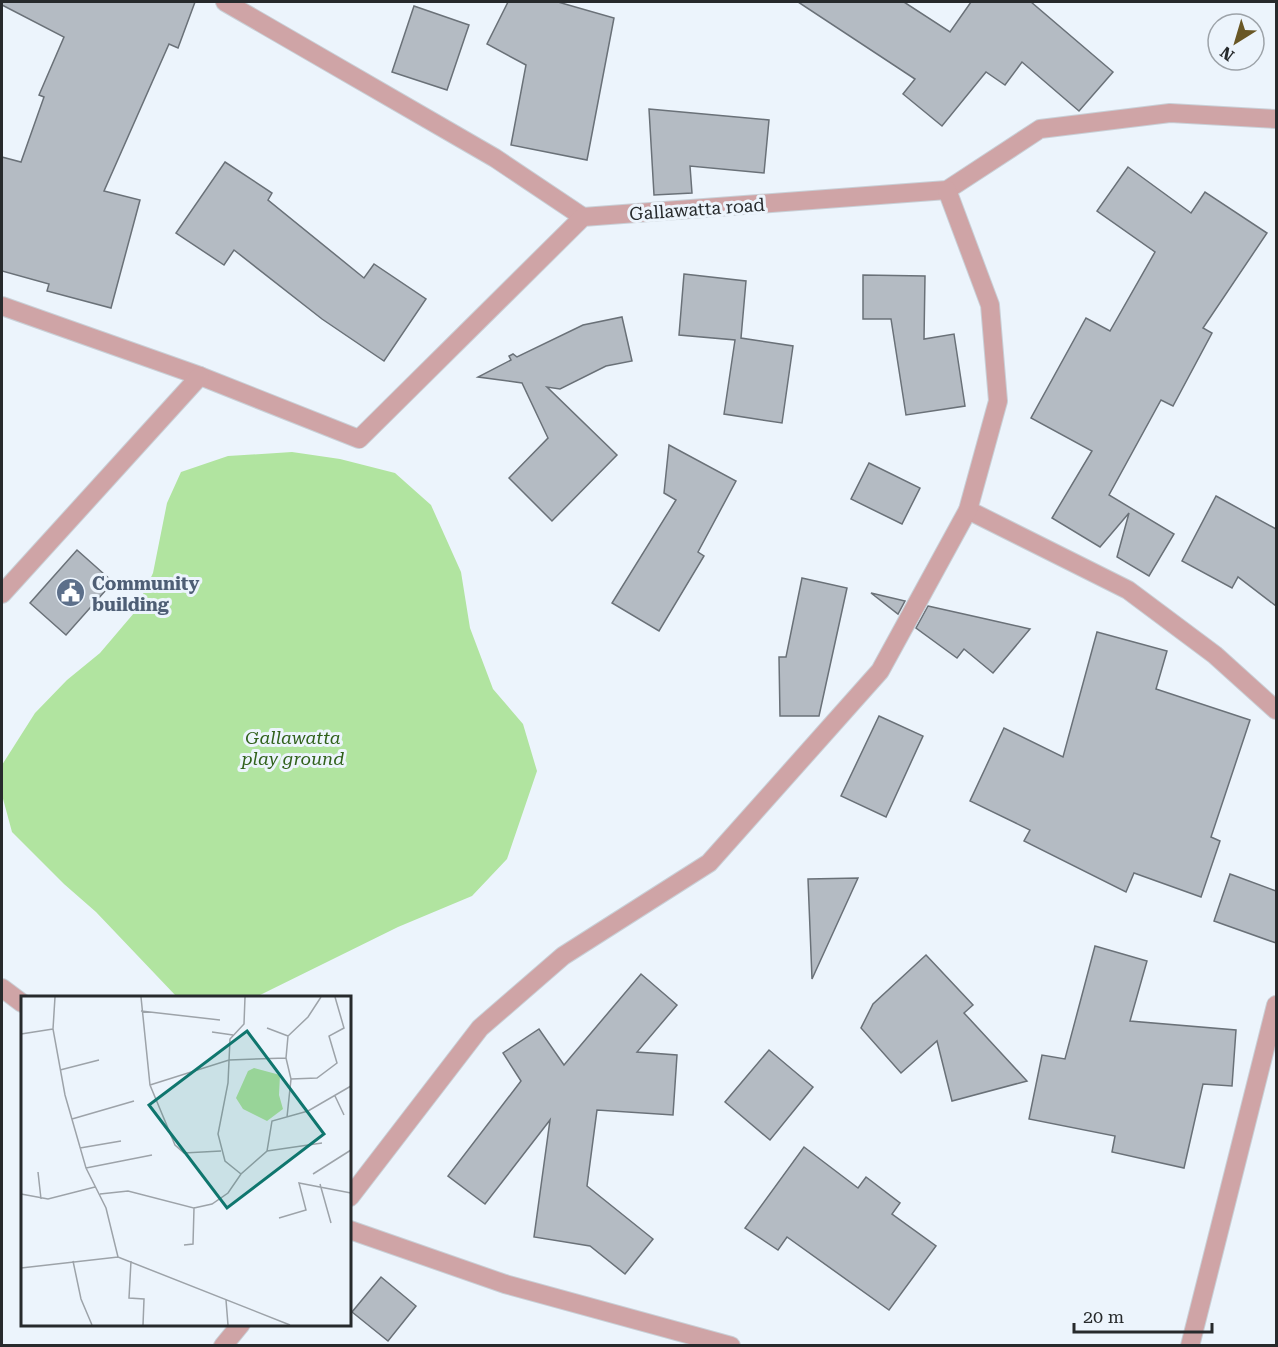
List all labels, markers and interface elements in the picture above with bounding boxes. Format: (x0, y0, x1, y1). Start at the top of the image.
north arrow (1206, 12, 1266, 72)
text: N (1217, 42, 1238, 65)
street label: Gallawatta road (629, 194, 766, 224)
place label: Community building (92, 573, 199, 615)
public building icon: Community building (55, 577, 87, 609)
park label: Gallawatta play ground (240, 727, 344, 769)
inset map (21, 996, 351, 1326)
scale bar (1074, 1296, 1212, 1334)
text: 20 m (1083, 1306, 1124, 1327)

